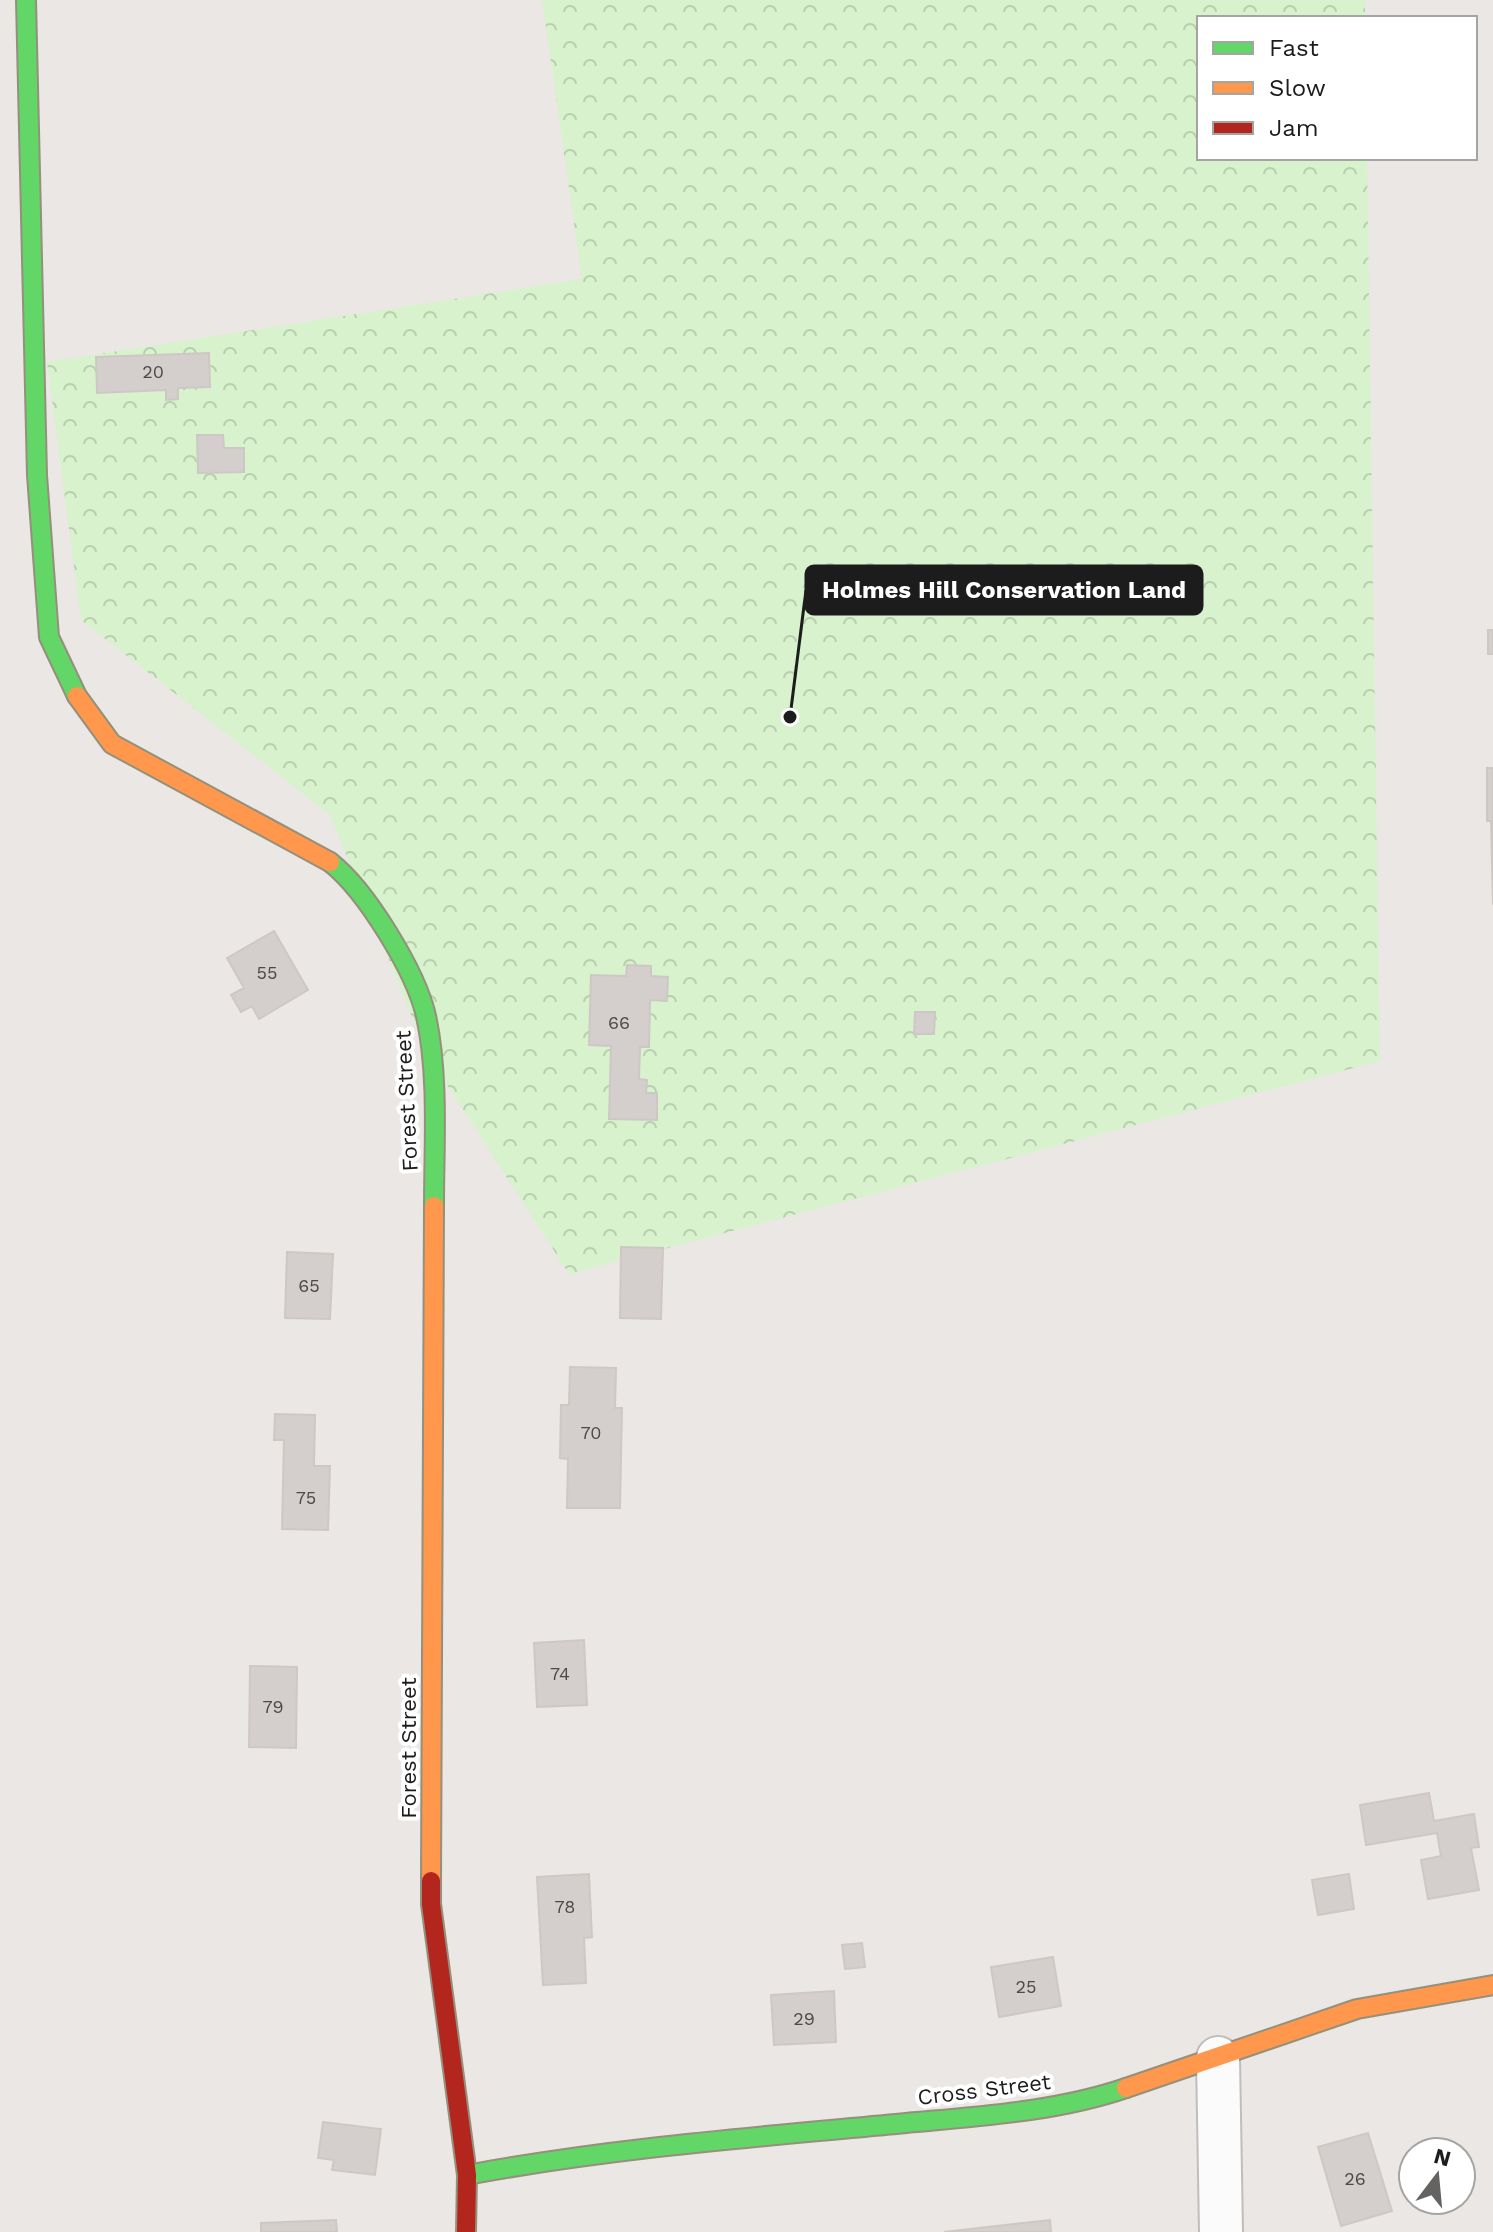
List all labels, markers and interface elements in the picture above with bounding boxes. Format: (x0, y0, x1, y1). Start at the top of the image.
legend (1197, 16, 1477, 160)
text: Fast (1269, 34, 1319, 62)
text: Slow (1269, 74, 1326, 102)
text: Jam (1269, 114, 1319, 142)
house number: 20 (142, 361, 164, 382)
callout: Holmes Hill Conservation Land (806, 566, 1202, 614)
text: Holmes Hill Conservation Land (822, 576, 1186, 604)
house number: 55 (257, 962, 277, 983)
house number: 66 (608, 1012, 630, 1033)
street label: Forest Street (390, 1030, 423, 1172)
house number: 65 (298, 1275, 320, 1296)
house number: 70 (581, 1422, 601, 1443)
house number: 75 (296, 1487, 316, 1508)
house number: 74 (550, 1663, 570, 1684)
street label: Forest Street (396, 1677, 421, 1819)
house number: 79 (262, 1696, 284, 1717)
house number: 78 (555, 1896, 575, 1917)
house number: 25 (1016, 1976, 1036, 1997)
house number: 29 (793, 2008, 815, 2029)
street label: Cross Street (916, 2069, 1052, 2110)
north arrow (1397, 2136, 1477, 2216)
text: N (1431, 2143, 1454, 2172)
house number: 26 (1344, 2168, 1366, 2189)

